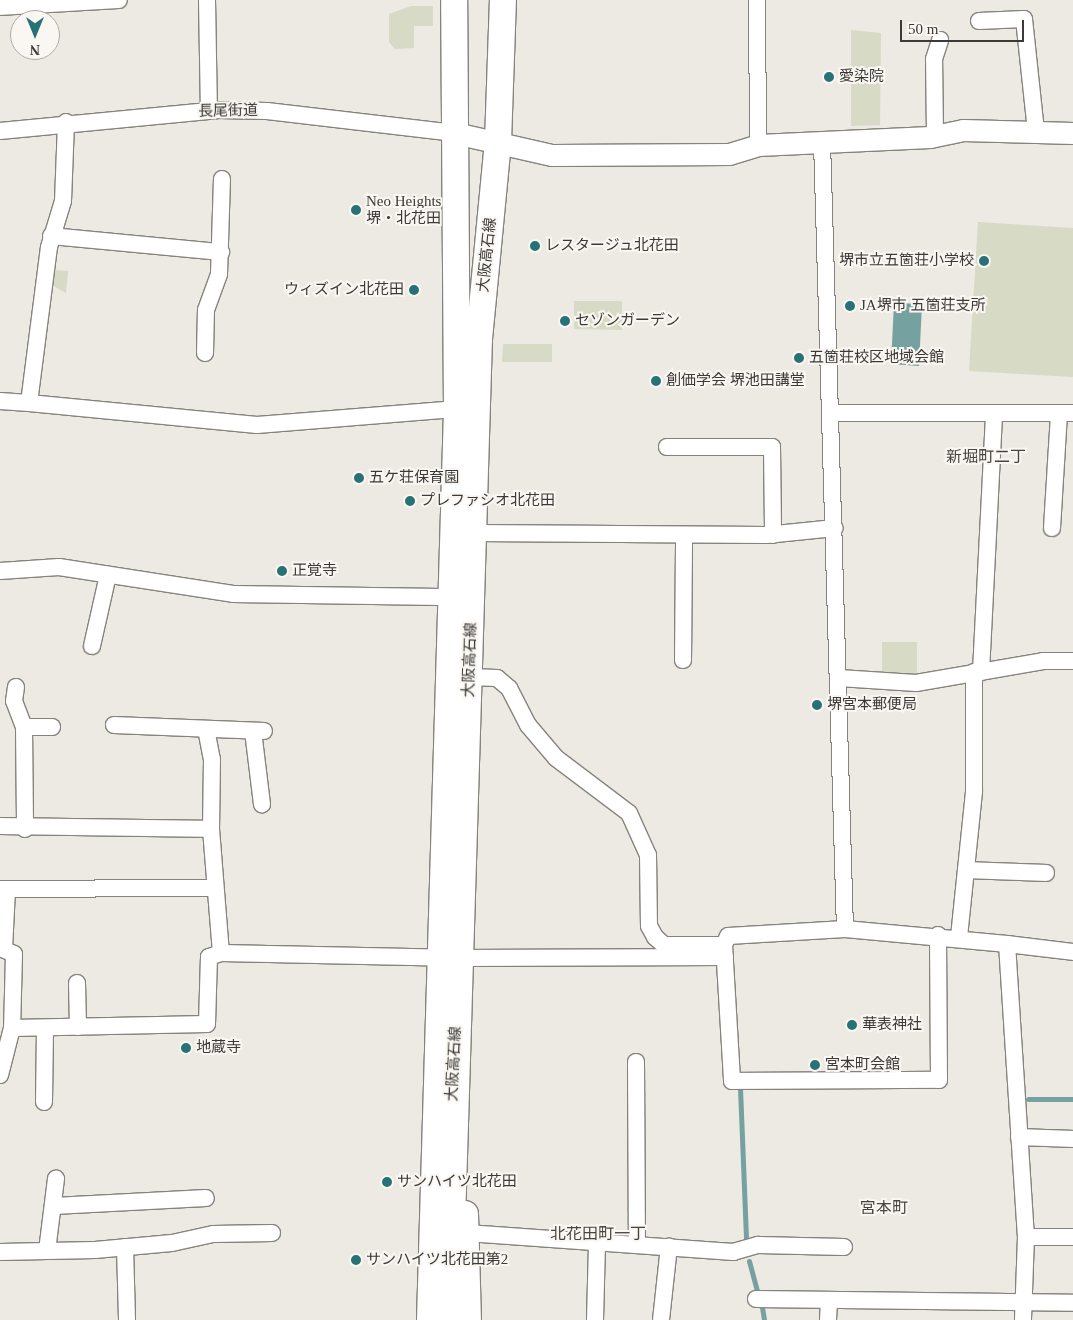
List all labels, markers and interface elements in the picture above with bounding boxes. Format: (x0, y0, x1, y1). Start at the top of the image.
north arrow (10, 10, 60, 60)
scale bar (903, 10, 1027, 42)
text: 50 m (908, 21, 938, 37)
text: N (30, 42, 40, 57)
place label: 愛染院 (839, 68, 884, 86)
marker: 愛染院 (823, 71, 835, 83)
street label: 長尾街道 (198, 101, 258, 121)
place label: Neo Heights 堺・北花田 (366, 192, 441, 227)
marker: Neo Heights 堺・北花田 (350, 204, 362, 216)
street label: 大阪高石線 (474, 217, 500, 293)
place label: レスタージュ北花田 (545, 237, 680, 255)
marker: レスタージュ北花田 (529, 240, 541, 252)
place label: 堺市立五箇荘小学校 (839, 252, 974, 270)
marker: 堺市立五箇荘小学校 (978, 255, 990, 267)
place label: ウィズイン北花田 (284, 281, 404, 299)
marker: ウィズイン北花田 (408, 284, 420, 296)
place label: JA堺市 五箇荘支所 (860, 297, 985, 315)
marker: JA堺市 五箇荘支所 (844, 300, 856, 312)
place label: セゾンガーデン (575, 312, 680, 330)
marker: セゾンガーデン (559, 315, 571, 327)
place label: 五箇荘校区地域会館 (809, 349, 944, 367)
marker: 五箇荘校区地域会館 (793, 352, 805, 364)
place label: 創価学会 堺池田講堂 (666, 372, 805, 390)
marker: 創価学会 堺池田講堂 (650, 375, 662, 387)
district label: 新堀町二丁 (946, 447, 1026, 467)
place label: 五ケ荘保育園 (369, 469, 459, 487)
marker: 五ケ荘保育園 (353, 472, 365, 484)
place label: プレファシオ北花田 (420, 492, 555, 510)
marker: プレファシオ北花田 (404, 495, 416, 507)
place label: 正覚寺 (292, 562, 337, 580)
marker: 正覚寺 (276, 565, 288, 577)
street label: 大阪高石線 (460, 622, 480, 698)
place label: 堺宮本郵便局 (827, 696, 917, 714)
marker: 堺宮本郵便局 (811, 699, 823, 711)
place label: 華表神社 (862, 1016, 922, 1034)
marker: 華表神社 (846, 1019, 858, 1031)
street label: 大阪高石線 (443, 1026, 465, 1102)
place label: 地蔵寺 (196, 1039, 241, 1057)
marker: 地蔵寺 (180, 1042, 192, 1054)
place label: 宮本町会館 (825, 1056, 900, 1074)
marker: 宮本町会館 (809, 1059, 821, 1071)
place label: サンハイツ北花田 (397, 1173, 517, 1191)
marker: サンハイツ北花田 (381, 1176, 393, 1188)
district label: 宮本町 (860, 1198, 908, 1218)
district label: 北花田町一丁 (550, 1224, 646, 1244)
place label: サンハイツ北花田第2 (366, 1251, 508, 1269)
marker: サンハイツ北花田第2 (350, 1254, 362, 1266)

